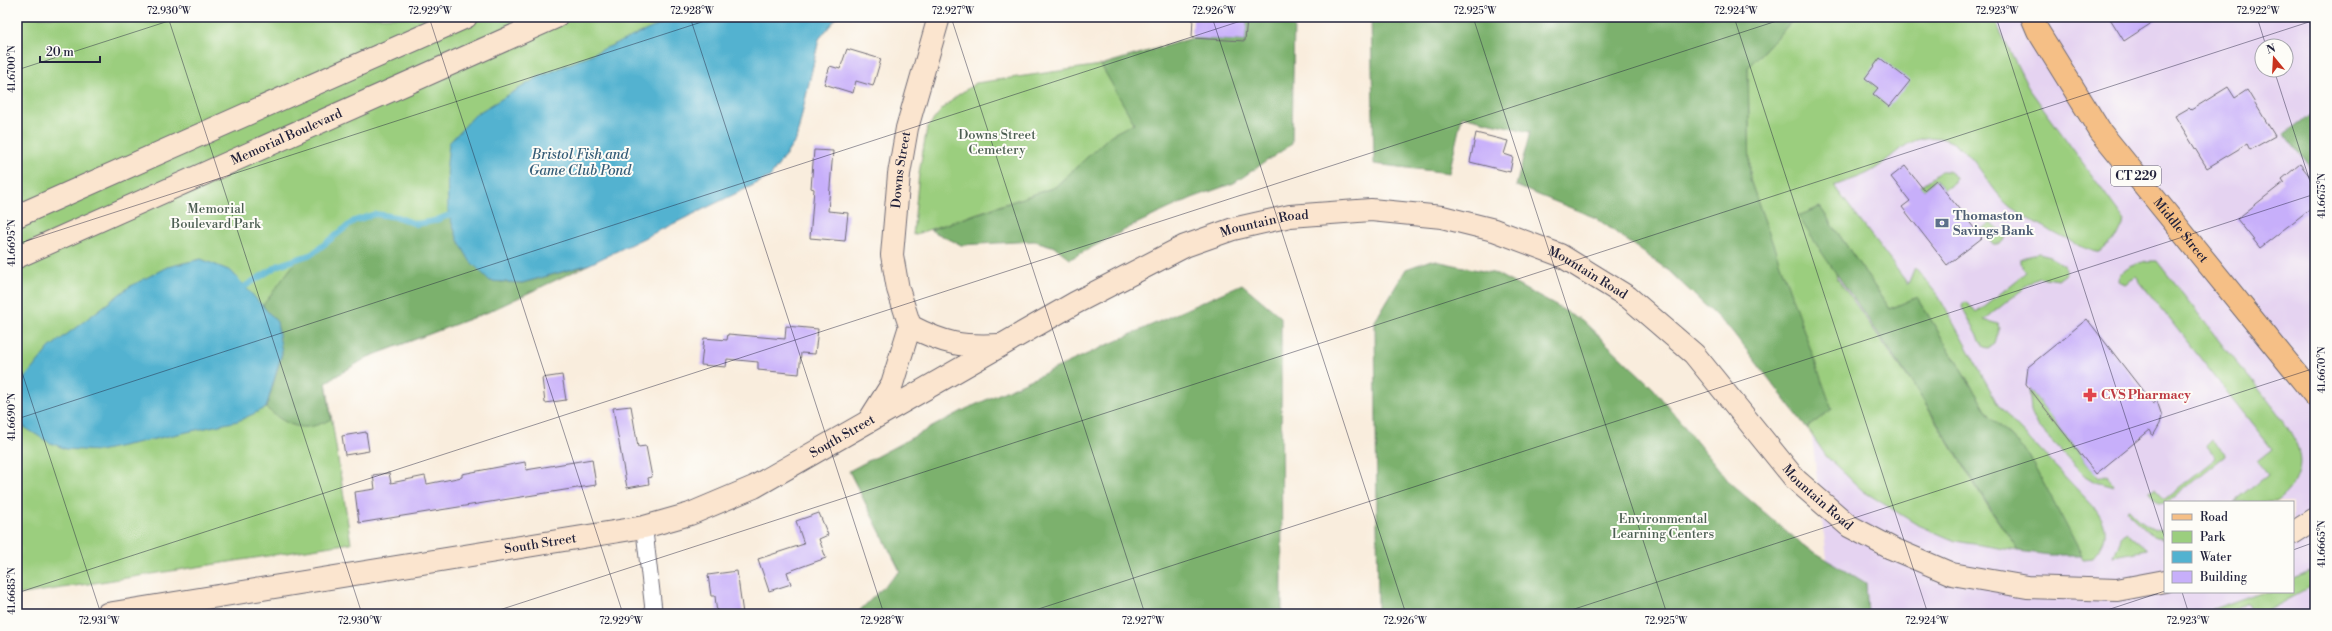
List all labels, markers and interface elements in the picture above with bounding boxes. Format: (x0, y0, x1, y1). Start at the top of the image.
text: 72.930°W (147, 5, 192, 17)
text: 72.929°W (408, 5, 453, 17)
text: 72.928°W (670, 5, 715, 17)
text: 72.927°W (932, 5, 975, 17)
text: 72.926°W (1192, 5, 1237, 17)
text: 72.925°W (1454, 5, 1497, 17)
text: 72.924°W (1714, 5, 1759, 17)
text: 72.923°W (1976, 5, 2019, 17)
text: 72.922°W (2236, 5, 2280, 17)
scale bar (40, 38, 100, 64)
north arrow (2254, 38, 2294, 78)
text: N (2265, 41, 2278, 57)
text: 41.6700°N (6, 45, 18, 93)
text: 20 m (46, 45, 74, 60)
street label: Memorial Boulevard (228, 105, 345, 169)
park label: Downs Street Cemetery (958, 127, 1036, 158)
street label: Downs Street (888, 130, 914, 209)
water label: Bristol Fish and Game Club Pond (529, 146, 632, 180)
road number: CT 229 (2111, 166, 2161, 186)
text: 41.6675°N (2316, 173, 2328, 219)
street label: Middle Street (2150, 195, 2212, 267)
park label: Memorial Boulevard Park (170, 201, 262, 232)
street label: Mountain Road (1218, 207, 1310, 241)
place label: Thomaston Savings Bank (1953, 208, 2035, 239)
bank icon: Thomaston Savings Bank (1934, 215, 1950, 231)
text: 41.6695°N (6, 219, 18, 267)
street label: Mountain Road (1546, 243, 1631, 303)
text: 41.6670°N (2316, 346, 2328, 393)
pharmacy icon: CVS Pharmacy (2082, 387, 2098, 403)
place label: CVS Pharmacy (2101, 387, 2191, 403)
text: 41.6690°N (6, 392, 18, 441)
street label: South Street (807, 411, 878, 461)
street label: Mountain Road (1779, 461, 1857, 534)
legend (2164, 501, 2294, 593)
text: Road (2200, 510, 2228, 525)
park label: Environmental Learning Centers (1612, 511, 1714, 542)
text: 41.6665°N (2316, 520, 2328, 568)
street label: South Street (503, 530, 578, 558)
text: Park (2200, 530, 2226, 545)
text: Water (2199, 550, 2232, 565)
text: 41.6685°N (6, 567, 18, 615)
text: Building (2199, 570, 2248, 585)
text: 72.931°W (78, 615, 121, 627)
text: 72.930°W (338, 615, 383, 627)
text: 72.929°W (599, 615, 644, 627)
text: 72.928°W (860, 615, 905, 627)
text: 72.927°W (1122, 615, 1165, 627)
text: 72.926°W (1383, 615, 1428, 627)
text: 72.925°W (1645, 615, 1688, 627)
text: 72.924°W (1905, 615, 1950, 627)
text: 72.923°W (2167, 615, 2210, 627)

